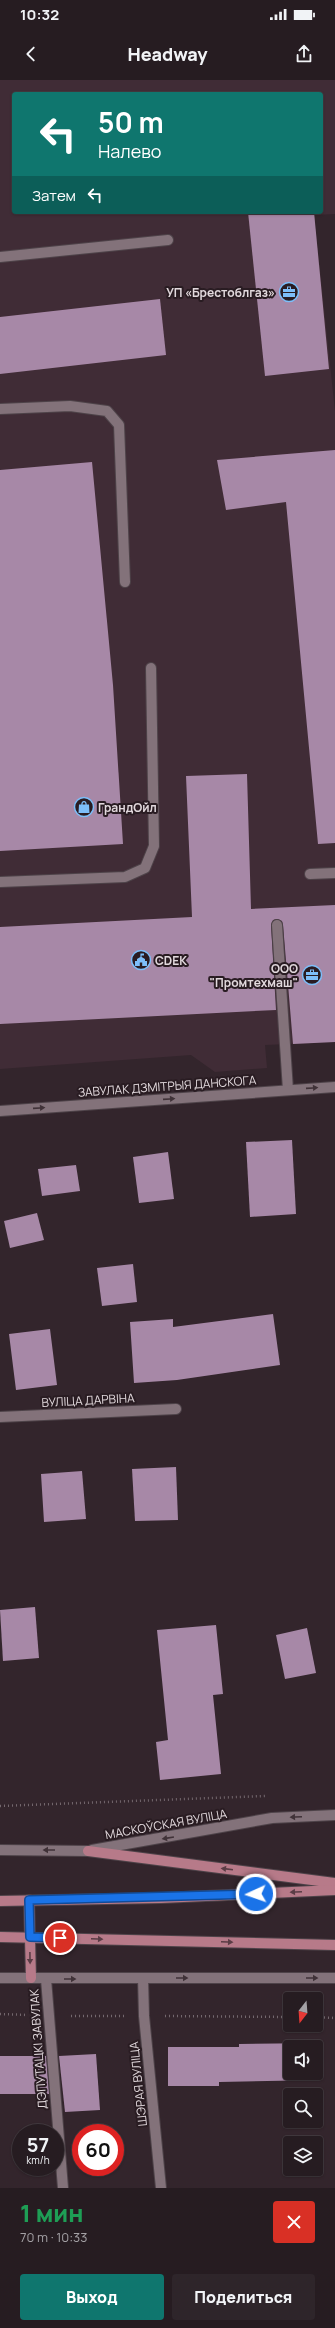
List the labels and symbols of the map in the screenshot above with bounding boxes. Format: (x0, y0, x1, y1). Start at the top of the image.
office icon: УП «Брестоблгаз» (278, 281, 300, 303)
place label: УП «Брестоблгаз» (166, 284, 275, 301)
shop icon: ГрандОйл (73, 796, 95, 818)
place label: ГрандОйл (98, 799, 157, 816)
public building icon: CDEK (130, 949, 152, 971)
place label: CDEK (155, 952, 187, 969)
place label: ООО "Промтехмаш" (210, 960, 298, 991)
office icon: ООО "Промтехмаш" (301, 964, 323, 986)
street label: ЗАВУЛАК ДЗМІТРЫЯ ДАНСКОГА (77, 1071, 257, 1101)
one-way arrow (306, 1085, 318, 1092)
one-way arrow (163, 1095, 175, 1102)
one-way arrow (33, 1105, 45, 1112)
street label: ВУЛІЦА ДАРВІНА (41, 1389, 135, 1411)
street label: МАСКОЎСКАЯ ВУЛІЦА (104, 1805, 229, 1843)
one-way arrow (290, 1813, 302, 1820)
one-way arrow (162, 1835, 174, 1841)
one-way arrow (42, 1847, 55, 1853)
one-way arrow (221, 1866, 233, 1872)
position arrow (235, 1873, 277, 1915)
one-way arrow (289, 1889, 302, 1895)
pin (43, 1921, 77, 1955)
one-way arrow (91, 1936, 104, 1942)
one-way arrow (221, 1939, 233, 1946)
one-way arrow (27, 1952, 34, 1964)
one-way arrow (176, 1975, 189, 1981)
one-way arrow (306, 1975, 319, 1981)
one-way arrow (64, 1976, 77, 1982)
street label: ДЭПУТАЦКІ ЗАВУЛАК (25, 1987, 51, 2110)
north arrow (283, 1992, 323, 2032)
street label: ШЭРАЯ ВУЛІЦА (125, 2040, 151, 2127)
speed limit sign: 60 (72, 2124, 124, 2176)

